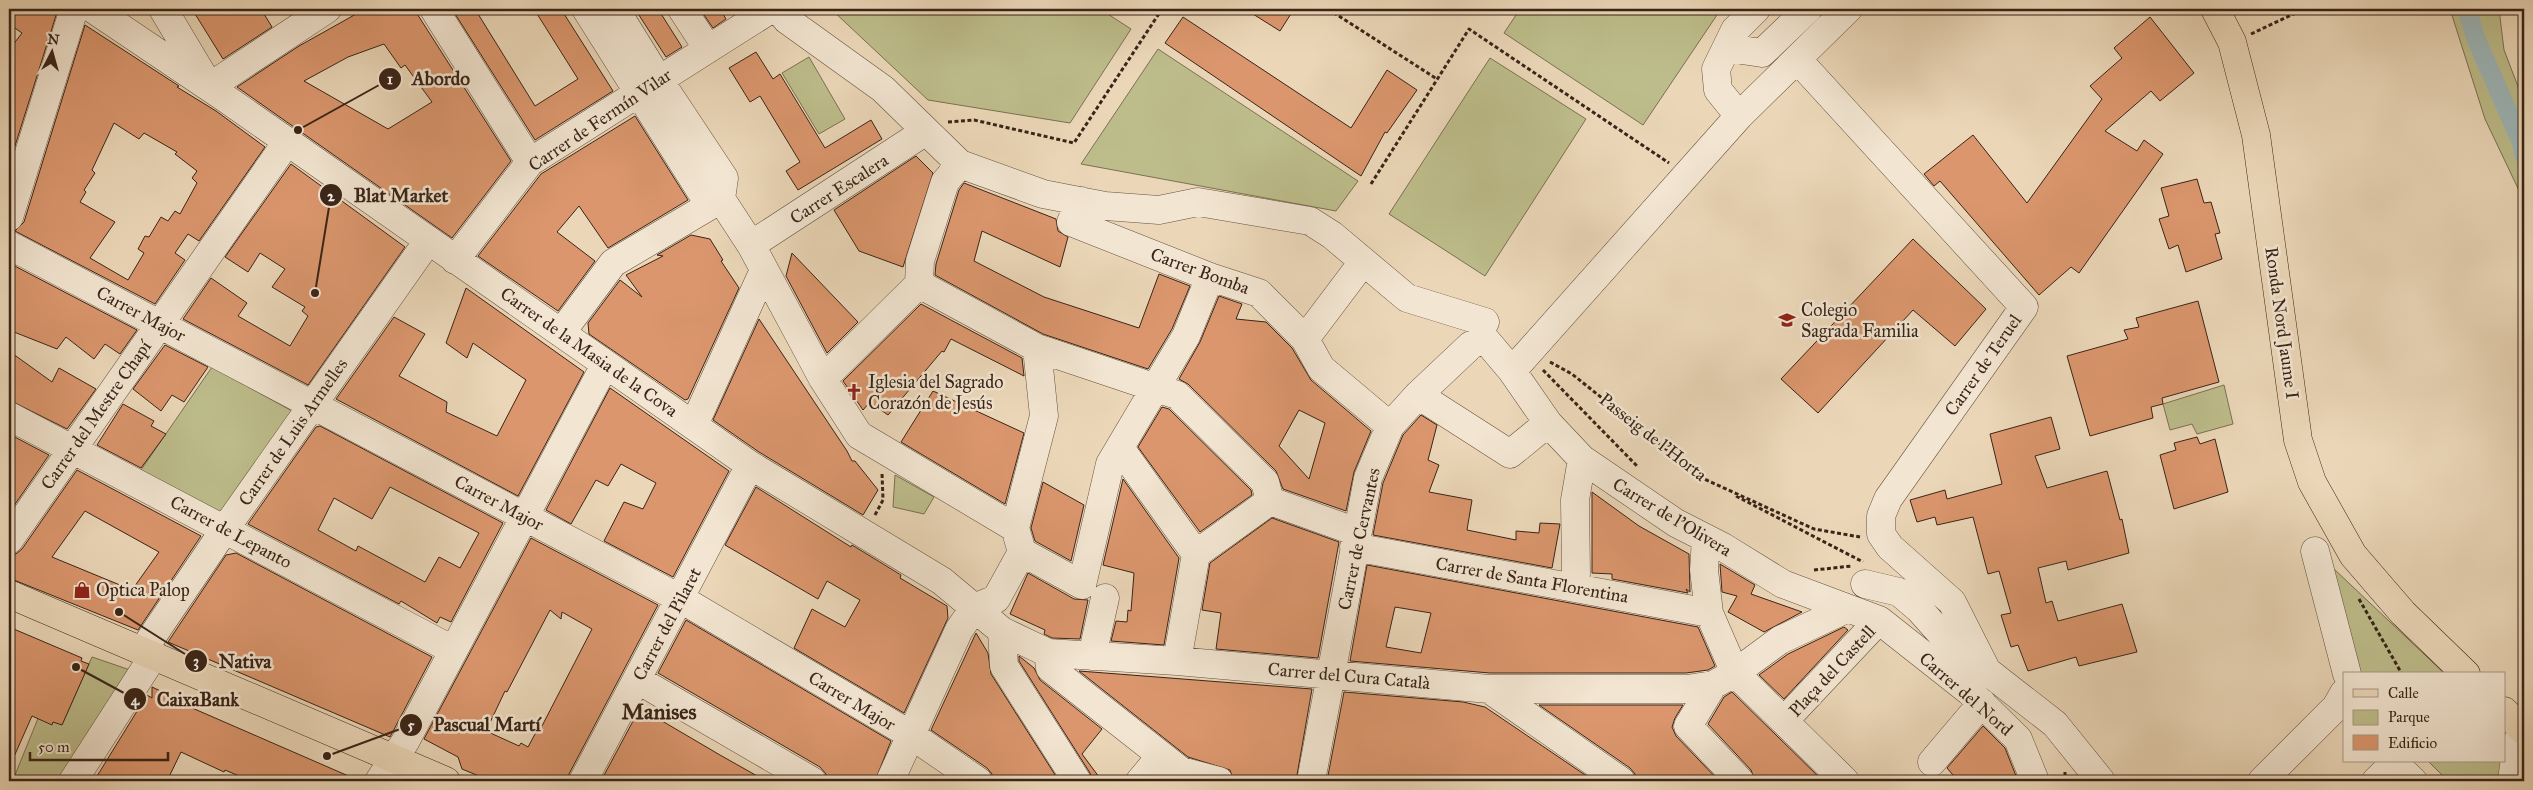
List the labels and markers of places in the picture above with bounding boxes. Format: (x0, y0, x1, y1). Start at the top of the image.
callout: Abordo (377, 62, 480, 96)
callout: Blat Market (318, 178, 458, 212)
place label: Colegio Sagrada Familia (1801, 299, 1919, 343)
school or university icon: Colegio Sagrada Familia (1777, 310, 1797, 330)
place label: Iglesia del Sagrado Corazón de Jesús (868, 371, 1003, 415)
church icon: Iglesia del Sagrado Corazón de Jesús (844, 382, 864, 402)
place label: Optica Palop (96, 579, 190, 601)
shop icon: Optica Palop (72, 580, 92, 600)
callout: Nativa (184, 644, 281, 678)
callout: CaixaBank (122, 682, 250, 716)
callout: Pascual Martí (398, 708, 551, 742)

